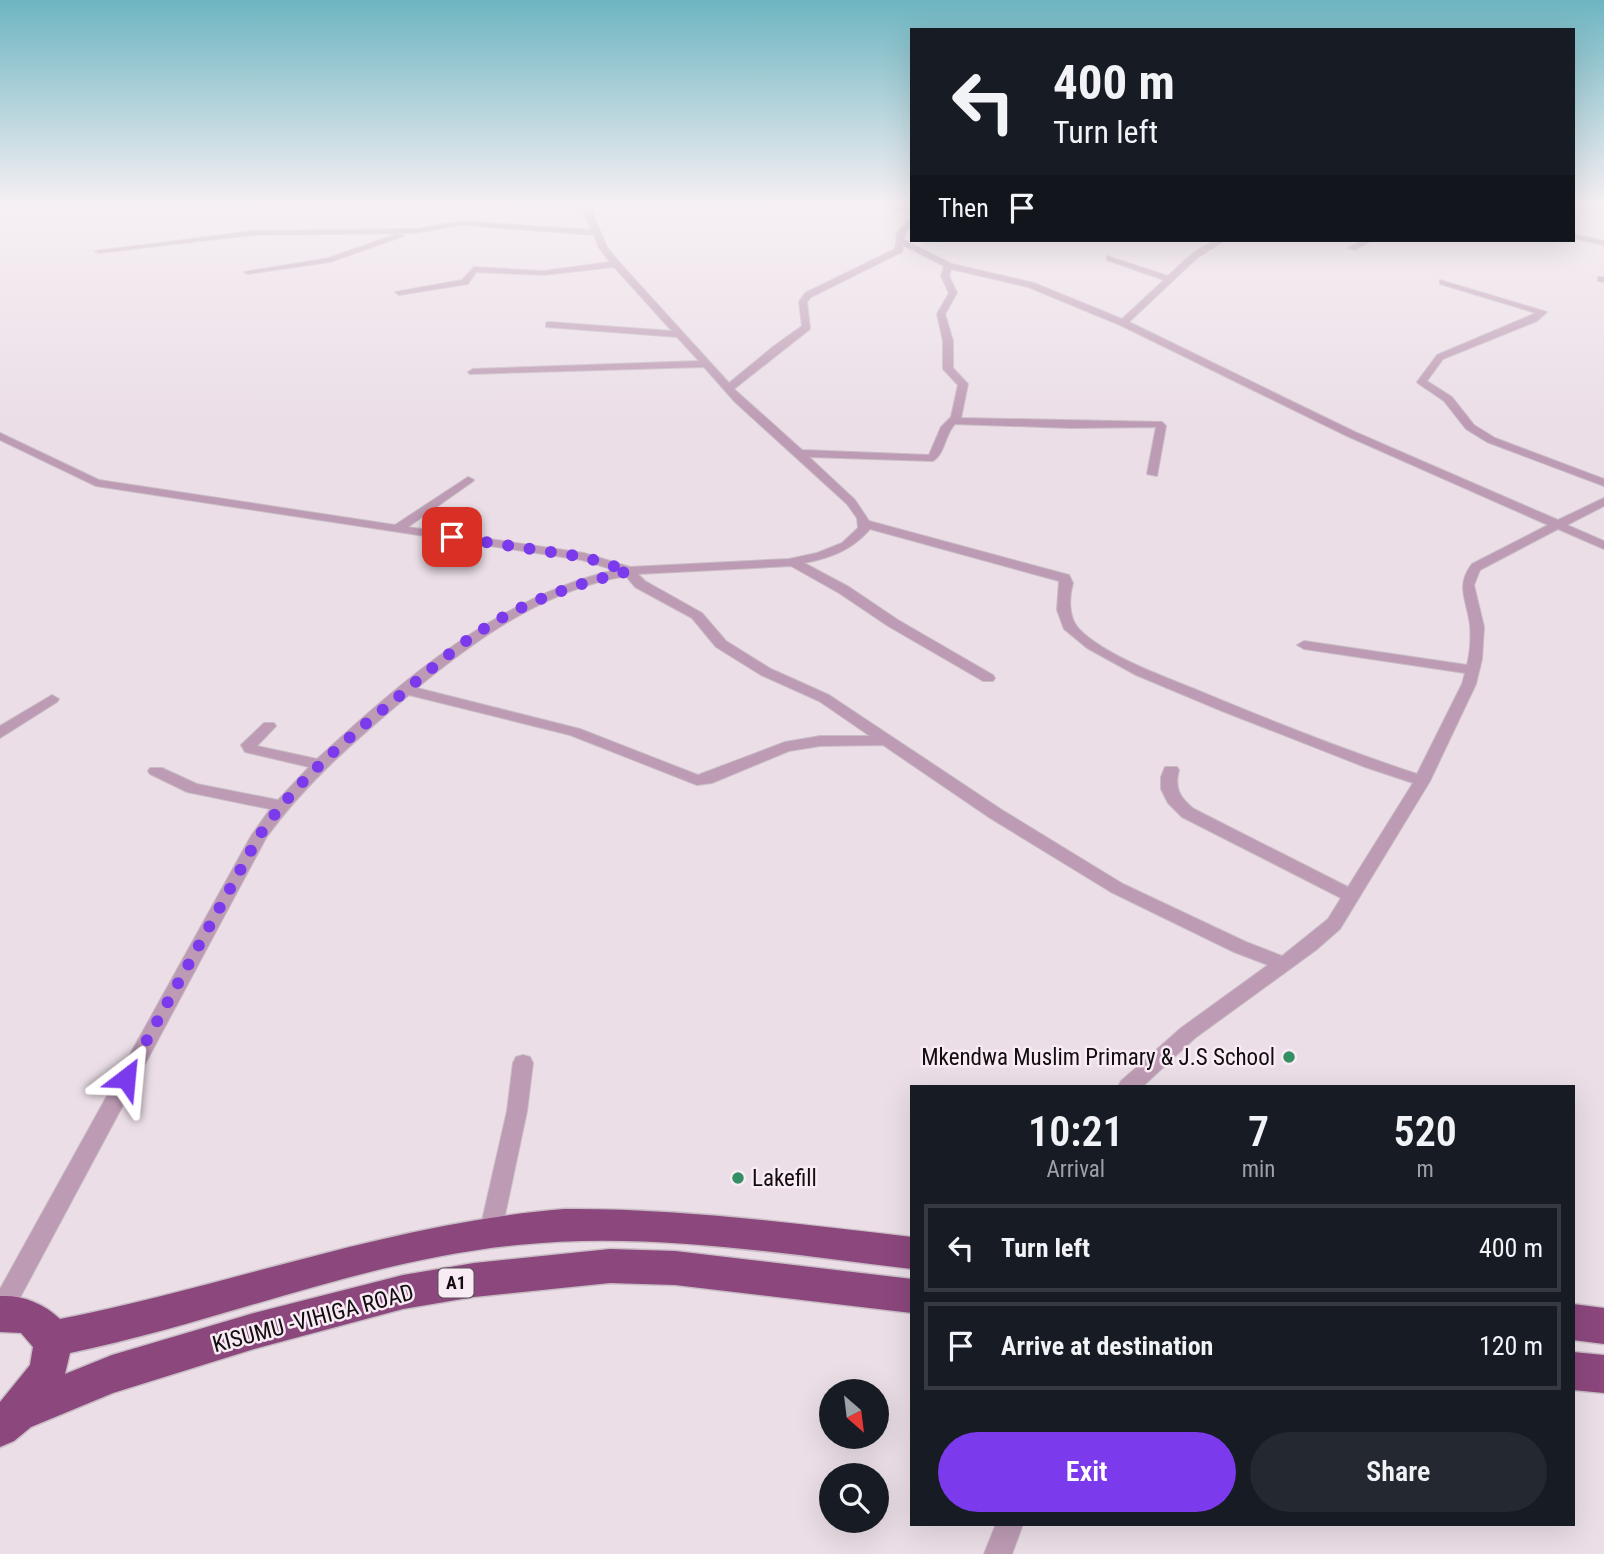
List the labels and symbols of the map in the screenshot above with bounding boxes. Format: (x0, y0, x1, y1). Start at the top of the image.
pin (422, 507, 482, 567)
position arrow (89, 1041, 163, 1115)
place label: Mkendwa Muslim Primary & J.S School (921, 1044, 1275, 1071)
marker: Mkendwa Muslim Primary & J.S School (1281, 1049, 1297, 1065)
place label: Lakefill (752, 1165, 817, 1192)
marker: Lakefill (730, 1170, 746, 1186)
road number: A1 (438, 1268, 474, 1298)
street label: KISUMU -VIHIGA ROAD (209, 1279, 417, 1358)
north arrow (819, 1379, 889, 1449)

